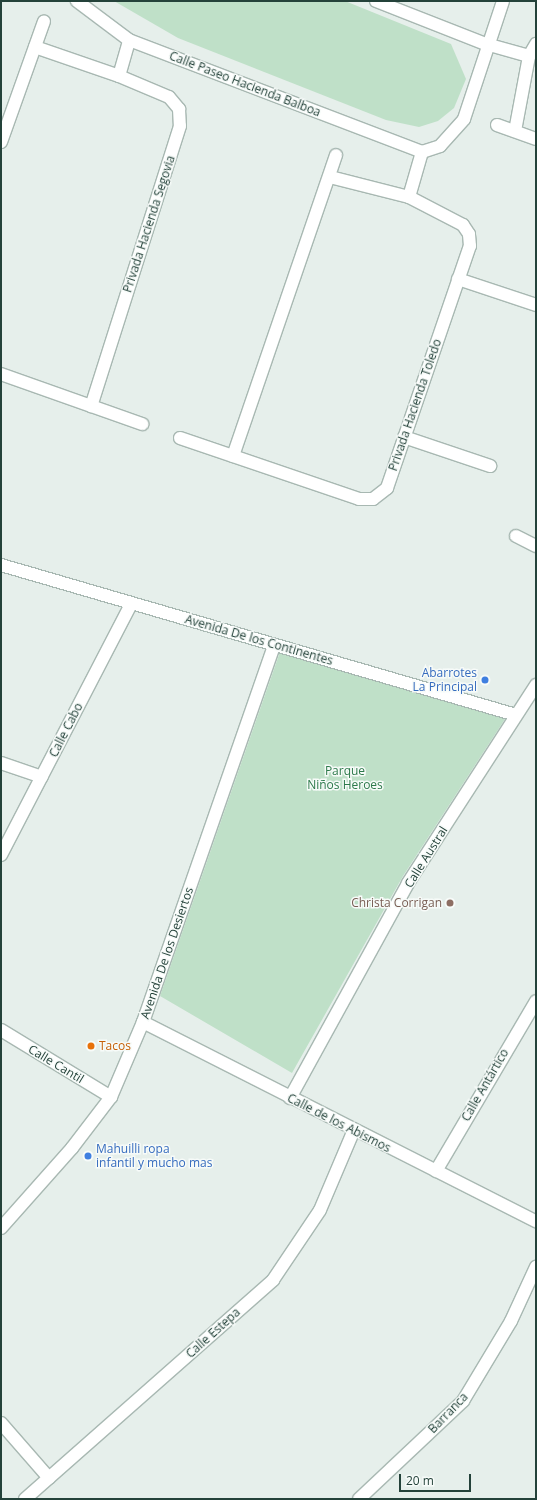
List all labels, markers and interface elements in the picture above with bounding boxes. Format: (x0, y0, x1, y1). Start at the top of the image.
street label: Calle Paseo Hacienda Balboa (167, 48, 323, 120)
street label: Privada Hacienda Segovia (120, 154, 178, 294)
street label: Privada Hacienda Toledo (386, 337, 444, 473)
street label: Avenida De los Continentes (183, 612, 335, 668)
place label: Abarrotes La Principal (413, 666, 477, 694)
marker: Abarrotes La Principal (480, 675, 490, 685)
street label: Calle Cabo (46, 700, 86, 760)
park label: Parque Niños Heroes (307, 764, 383, 792)
street label: Calle Austral (401, 824, 451, 890)
street label: Avenida De los Desiertos (138, 885, 196, 1021)
place label: Christa Corrigan (351, 896, 442, 910)
marker: Christa Corrigan (445, 898, 455, 908)
place label: Tacos (99, 1039, 131, 1053)
marker: Tacos (86, 1041, 96, 1051)
street label: Calle Cantil (26, 1042, 86, 1086)
street label: Calle Antártico (458, 1046, 512, 1124)
street label: Calle de los Abismos (285, 1091, 393, 1155)
place label: Mahuilli ropa infantil y mucho mas (96, 1142, 212, 1170)
marker: Mahuilli ropa infantil y mucho mas (83, 1151, 93, 1161)
street label: Calle Estepa (183, 1305, 243, 1361)
street label: Barranca (425, 1390, 471, 1436)
scale bar (401, 1466, 473, 1492)
text: 20 m (406, 1472, 434, 1489)

